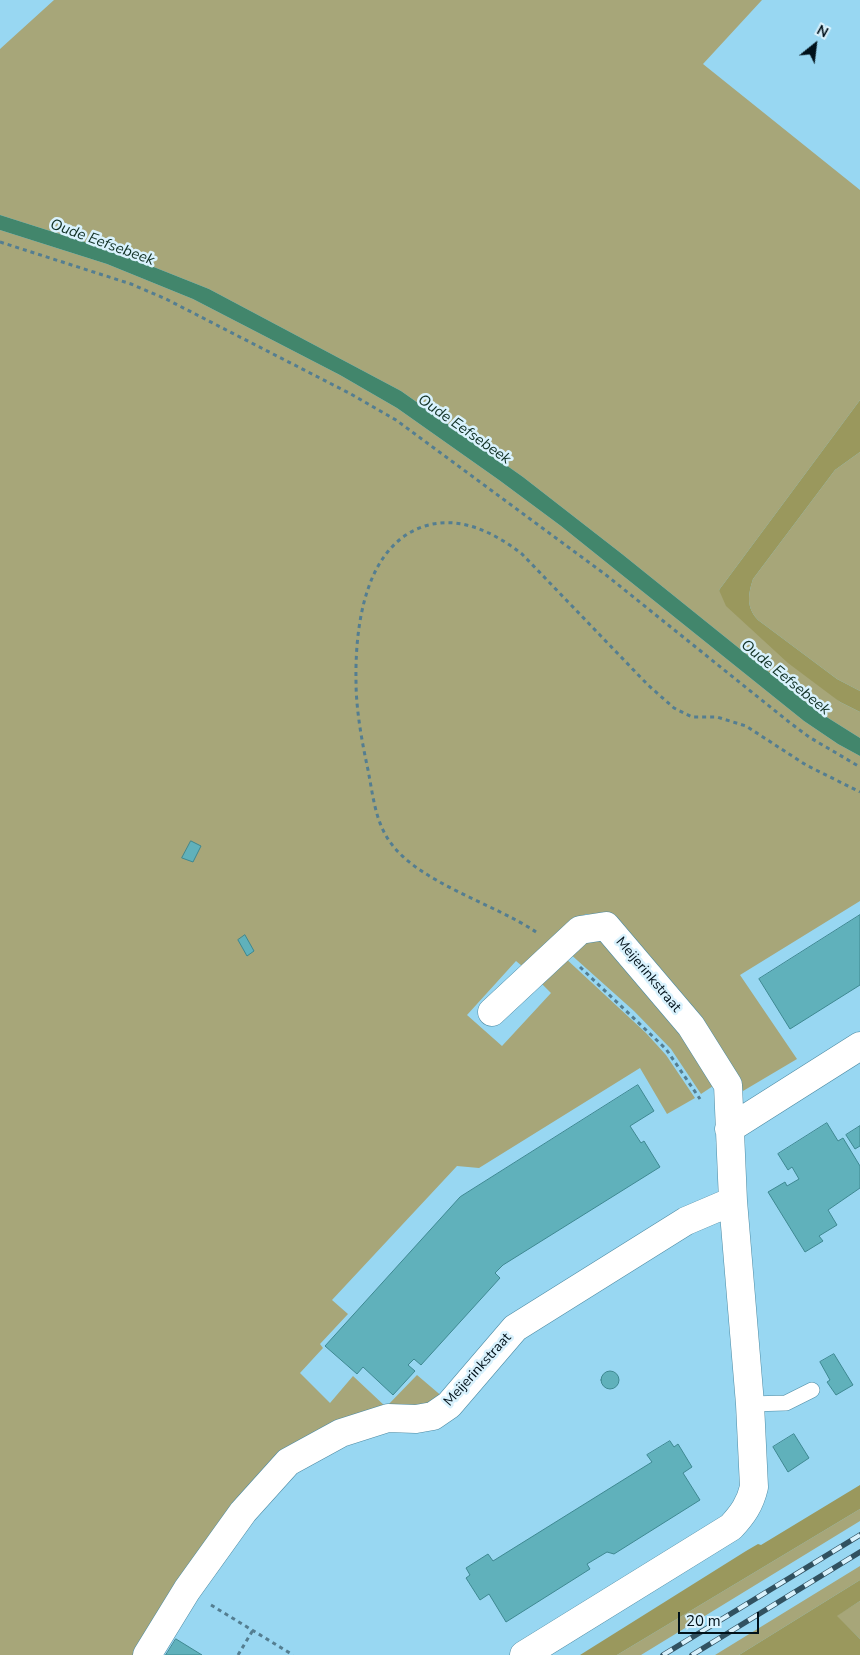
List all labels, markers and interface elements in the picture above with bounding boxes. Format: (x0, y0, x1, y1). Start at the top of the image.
north arrow (790, 20, 840, 70)
text: N (813, 21, 832, 42)
water label: Oude Eefsebeek (47, 216, 157, 270)
water label: Oude Eefsebeek (414, 391, 514, 469)
water label: Oude Eefsebeek (737, 637, 833, 719)
street label: Meijerinkstraat (612, 934, 684, 1016)
street label: Meijerinkstraat (441, 1330, 515, 1410)
scale bar (680, 1602, 761, 1634)
text: 20 m (686, 1611, 721, 1631)

